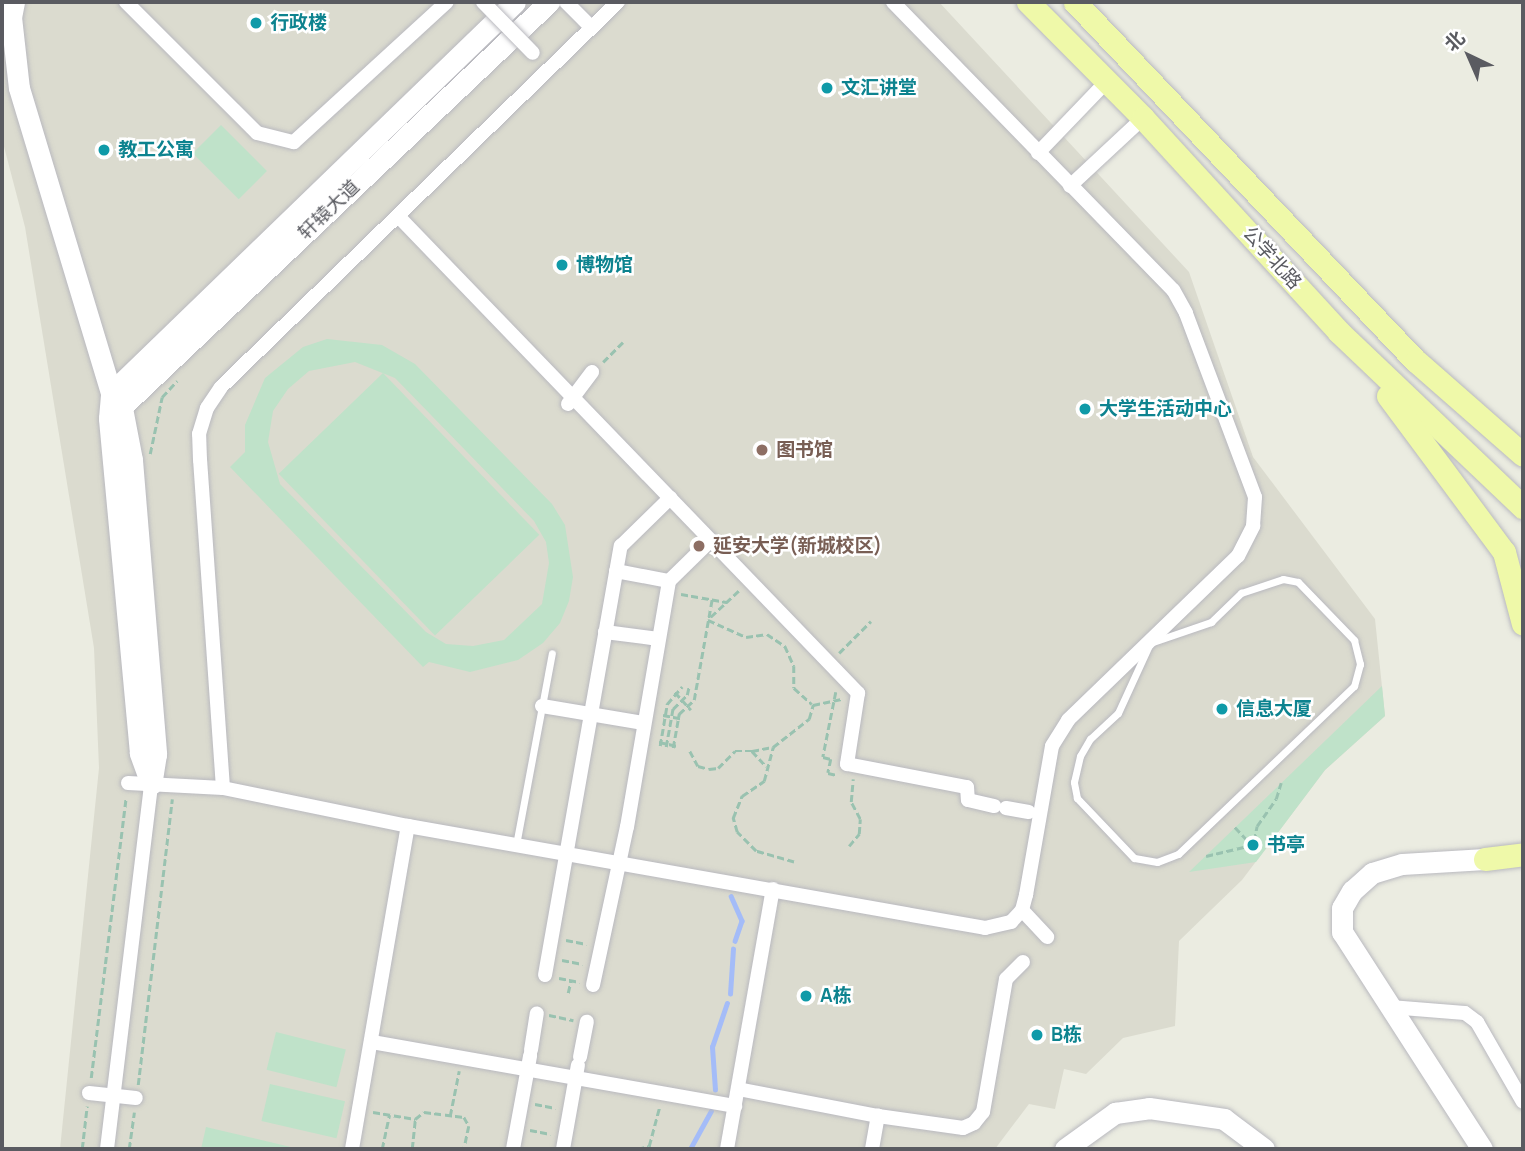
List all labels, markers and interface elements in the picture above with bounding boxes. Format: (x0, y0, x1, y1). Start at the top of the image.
place label: 行政楼 (270, 12, 327, 34)
marker: 行政楼 (248, 15, 264, 31)
north arrow (1434, 21, 1504, 91)
text: 北 (1439, 25, 1470, 57)
place label: 文汇讲堂 (841, 77, 917, 99)
marker: 文汇讲堂 (819, 80, 835, 96)
place label: 教工公寓 (118, 139, 194, 161)
marker: 教工公寓 (96, 142, 112, 158)
street label: 轩辕大道 (294, 175, 364, 245)
street label: 公学北路 (1238, 222, 1306, 294)
place label: 博物馆 (576, 254, 633, 276)
marker: 博物馆 (554, 257, 570, 273)
place label: 大学生活动中心 (1099, 398, 1232, 420)
marker: 大学生活动中心 (1077, 401, 1093, 417)
place label: 图书馆 (776, 439, 833, 461)
marker: 图书馆 (754, 442, 770, 458)
place label: 延安大学(新城校区) (713, 535, 882, 557)
marker: 延安大学(新城校区) (691, 538, 707, 554)
place label: 信息大厦 (1236, 698, 1312, 720)
marker: 信息大厦 (1214, 701, 1230, 717)
place label: 书亭 (1267, 834, 1305, 856)
marker: 书亭 (1245, 837, 1261, 853)
place label: A栋 (820, 985, 852, 1007)
marker: A栋 (798, 988, 814, 1004)
place label: B栋 (1051, 1024, 1082, 1046)
marker: B栋 (1029, 1027, 1045, 1043)

